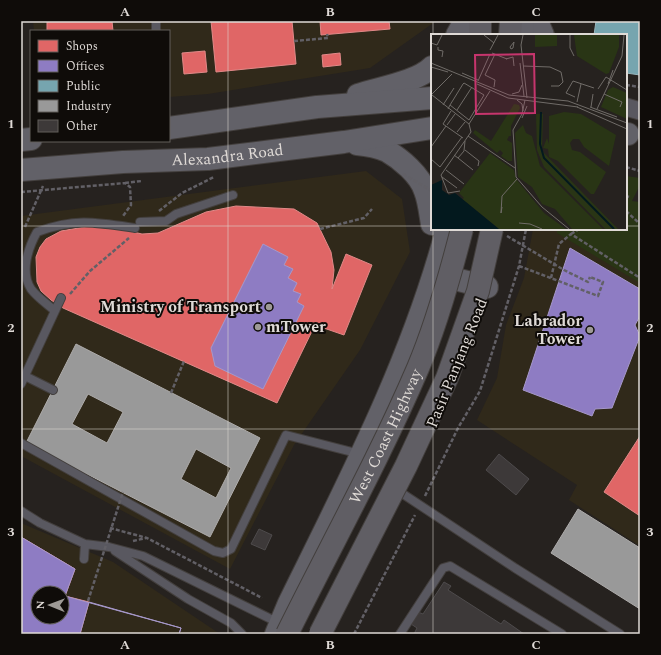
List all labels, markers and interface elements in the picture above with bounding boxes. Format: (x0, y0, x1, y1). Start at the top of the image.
text: A (120, 2, 130, 22)
text: B (325, 2, 335, 22)
text: C (531, 2, 541, 22)
legend (30, 30, 170, 142)
inset map (431, 34, 627, 230)
text: Shops (66, 37, 98, 56)
text: Offices (66, 57, 105, 76)
text: Public (66, 77, 100, 96)
text: Industry (66, 97, 112, 116)
text: 1 (7, 114, 15, 134)
text: 1 (646, 114, 654, 134)
text: Other (66, 117, 98, 136)
street label: Alexandra Road (171, 138, 285, 172)
place label: Ministry of Transport (100, 295, 261, 319)
street label: Pasir Panjang Road (420, 295, 494, 431)
marker: Ministry of Transport (264, 302, 274, 312)
place label: Labrador Tower (514, 309, 582, 351)
place label: mTower (266, 315, 326, 339)
text: 2 (7, 318, 15, 338)
text: 2 (646, 318, 654, 338)
marker: mTower (253, 322, 263, 332)
marker: Labrador Tower (585, 325, 595, 335)
street label: West Coast Highway (343, 364, 429, 508)
text: 3 (7, 522, 15, 542)
text: 3 (646, 522, 654, 542)
north arrow (30, 585, 70, 625)
text: N (32, 600, 49, 609)
text: A (120, 635, 130, 655)
text: B (325, 635, 335, 655)
text: C (531, 635, 541, 655)

